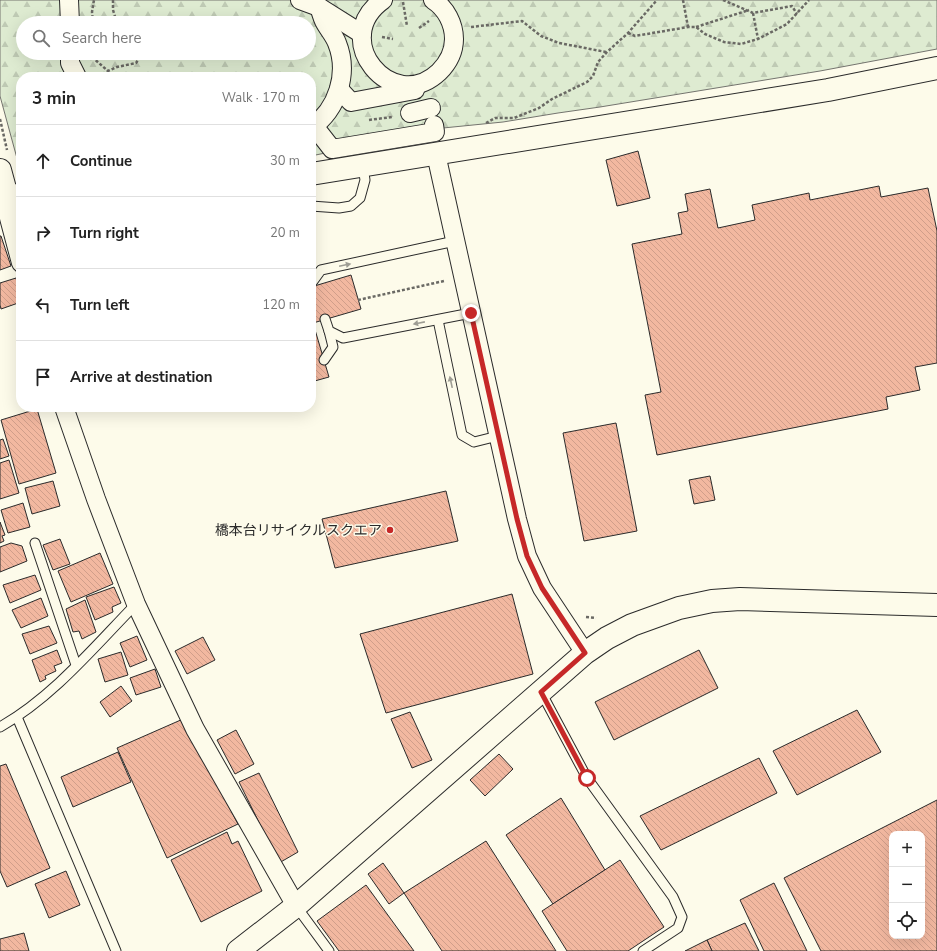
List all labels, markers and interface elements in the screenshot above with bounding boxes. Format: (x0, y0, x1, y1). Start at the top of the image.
search box (16, 16, 316, 60)
icon: search (30, 27, 52, 49)
text: Search here (62, 28, 142, 48)
text: 3 min (32, 87, 76, 110)
text: Walk · 170 m (222, 89, 300, 107)
icon: ahead (32, 150, 54, 172)
text: Continue (70, 151, 132, 171)
text: 30 m (270, 152, 300, 170)
icon: right (32, 222, 54, 244)
text: Turn right (70, 223, 139, 243)
text: 20 m (270, 224, 300, 242)
one-way arrow (339, 261, 352, 267)
icon: left (32, 294, 54, 316)
text: Turn left (70, 295, 129, 315)
text: 120 m (262, 296, 300, 314)
route end (462, 304, 480, 322)
one-way arrow (413, 321, 425, 327)
icon: arrive (32, 366, 54, 388)
text: Arrive at destination (70, 367, 213, 387)
one-way arrow (448, 376, 454, 389)
place label: 橋本台リサイクルスクエア (215, 521, 382, 540)
marker: 橋本台リサイクルスクエア (385, 525, 395, 535)
route start (578, 769, 596, 787)
map controls (889, 831, 925, 939)
button: + (889, 831, 925, 867)
button: − (889, 867, 925, 903)
button: locate (889, 903, 925, 939)

